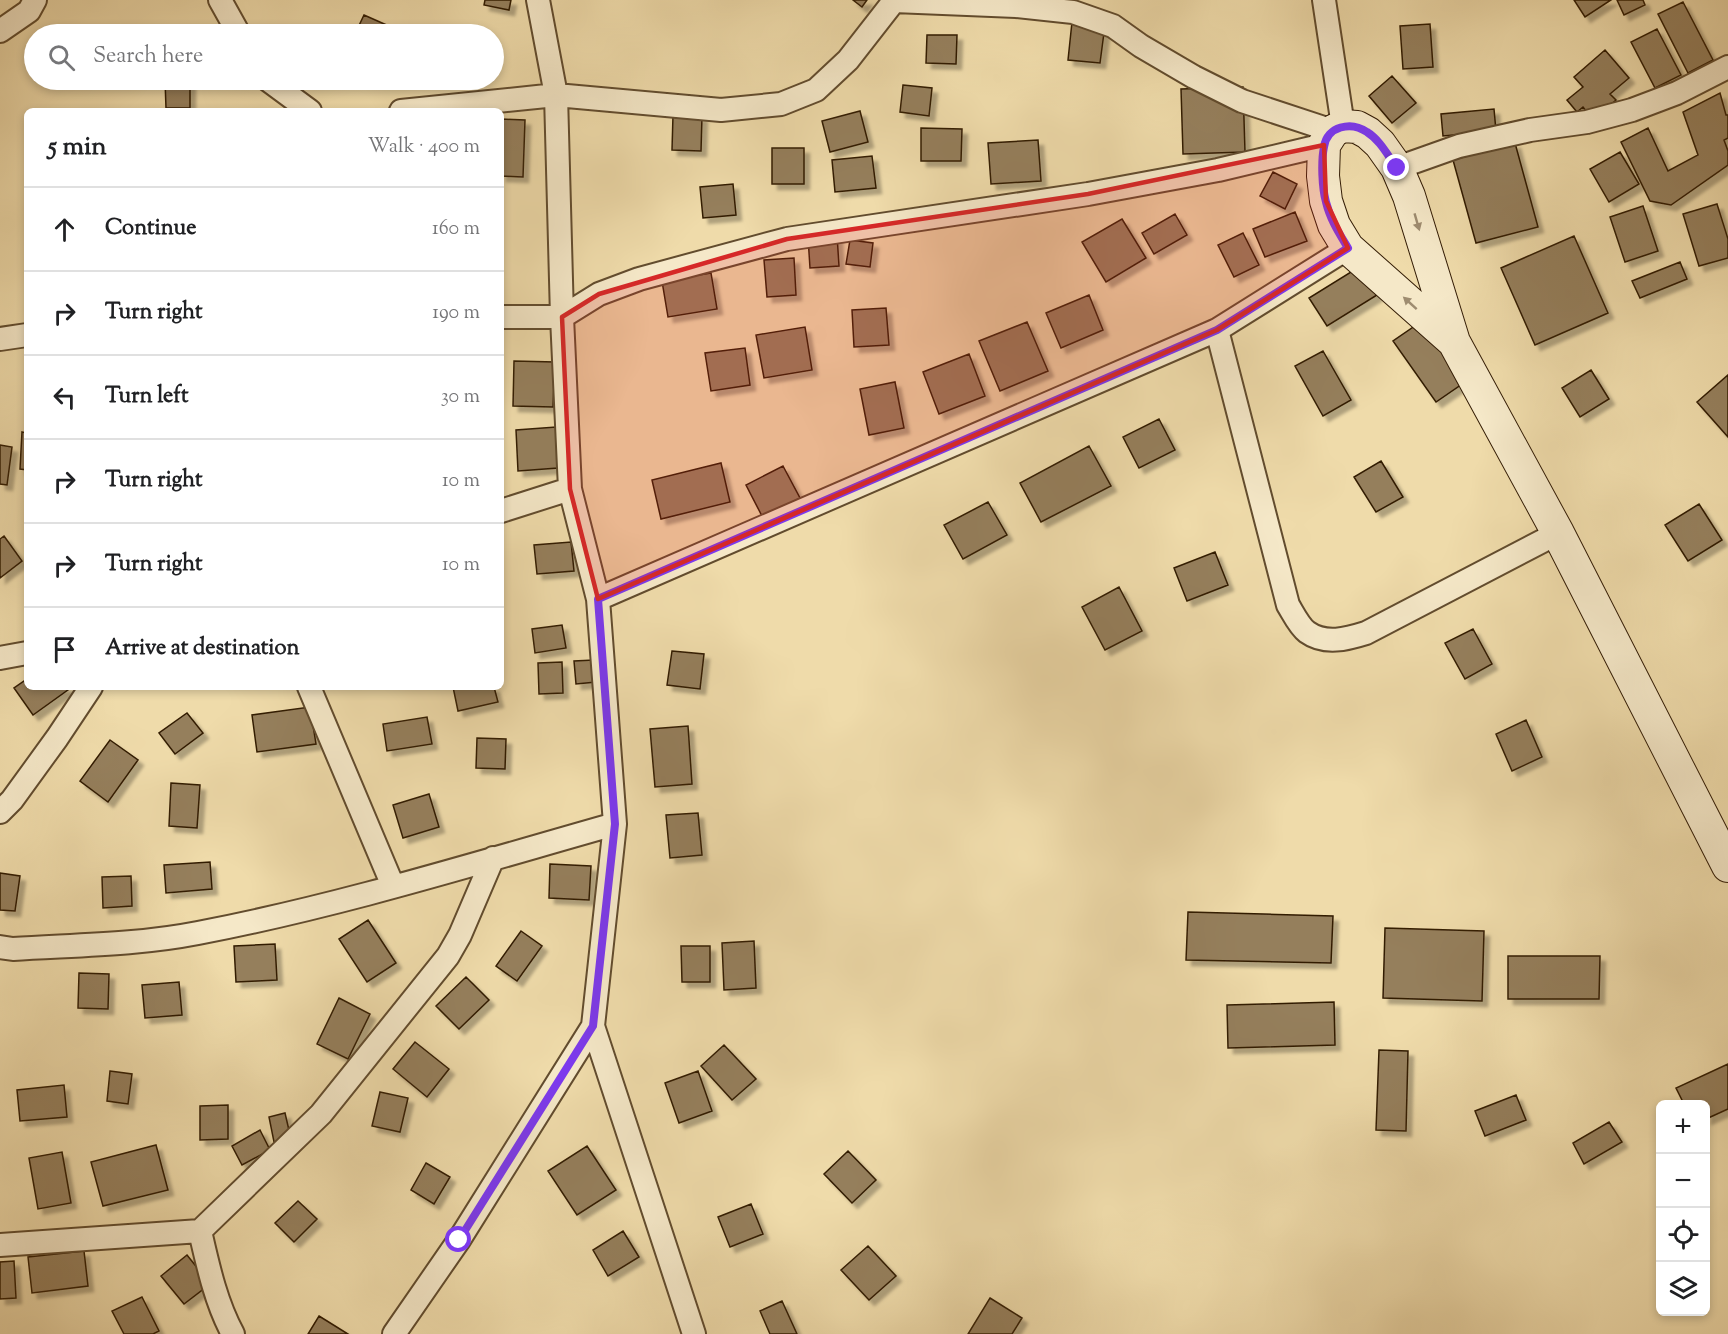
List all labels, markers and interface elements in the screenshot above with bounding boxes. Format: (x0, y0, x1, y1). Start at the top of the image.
search box (24, 24, 504, 90)
icon: search (45, 41, 78, 74)
text: Search here (93, 41, 203, 73)
text: 5 min (48, 129, 107, 166)
text: Walk · 400 m (368, 133, 480, 162)
route end (1383, 154, 1409, 180)
icon: ahead (48, 213, 81, 246)
text: Continue (105, 213, 196, 245)
one-way arrow (1413, 213, 1422, 231)
text: 160 m (432, 215, 480, 244)
icon: right (48, 297, 81, 330)
text: Turn right (105, 297, 202, 329)
one-way arrow (1403, 297, 1418, 310)
text: 190 m (432, 299, 480, 328)
icon: left (48, 381, 81, 414)
text: Turn left (105, 381, 188, 413)
text: 30 m (441, 383, 480, 412)
icon: right (48, 465, 81, 498)
text: Turn right (105, 465, 202, 497)
text: 10 m (442, 467, 480, 496)
icon: right (48, 549, 81, 582)
text: Turn right (105, 549, 202, 581)
text: 10 m (442, 551, 480, 580)
icon: arrive (48, 633, 81, 666)
text: Arrive at destination (105, 633, 300, 665)
map controls (1656, 1100, 1710, 1316)
button: + (1656, 1100, 1710, 1154)
button: − (1656, 1154, 1710, 1208)
button: locate (1656, 1208, 1710, 1262)
route start (445, 1226, 471, 1252)
button: layers (1656, 1262, 1710, 1316)

